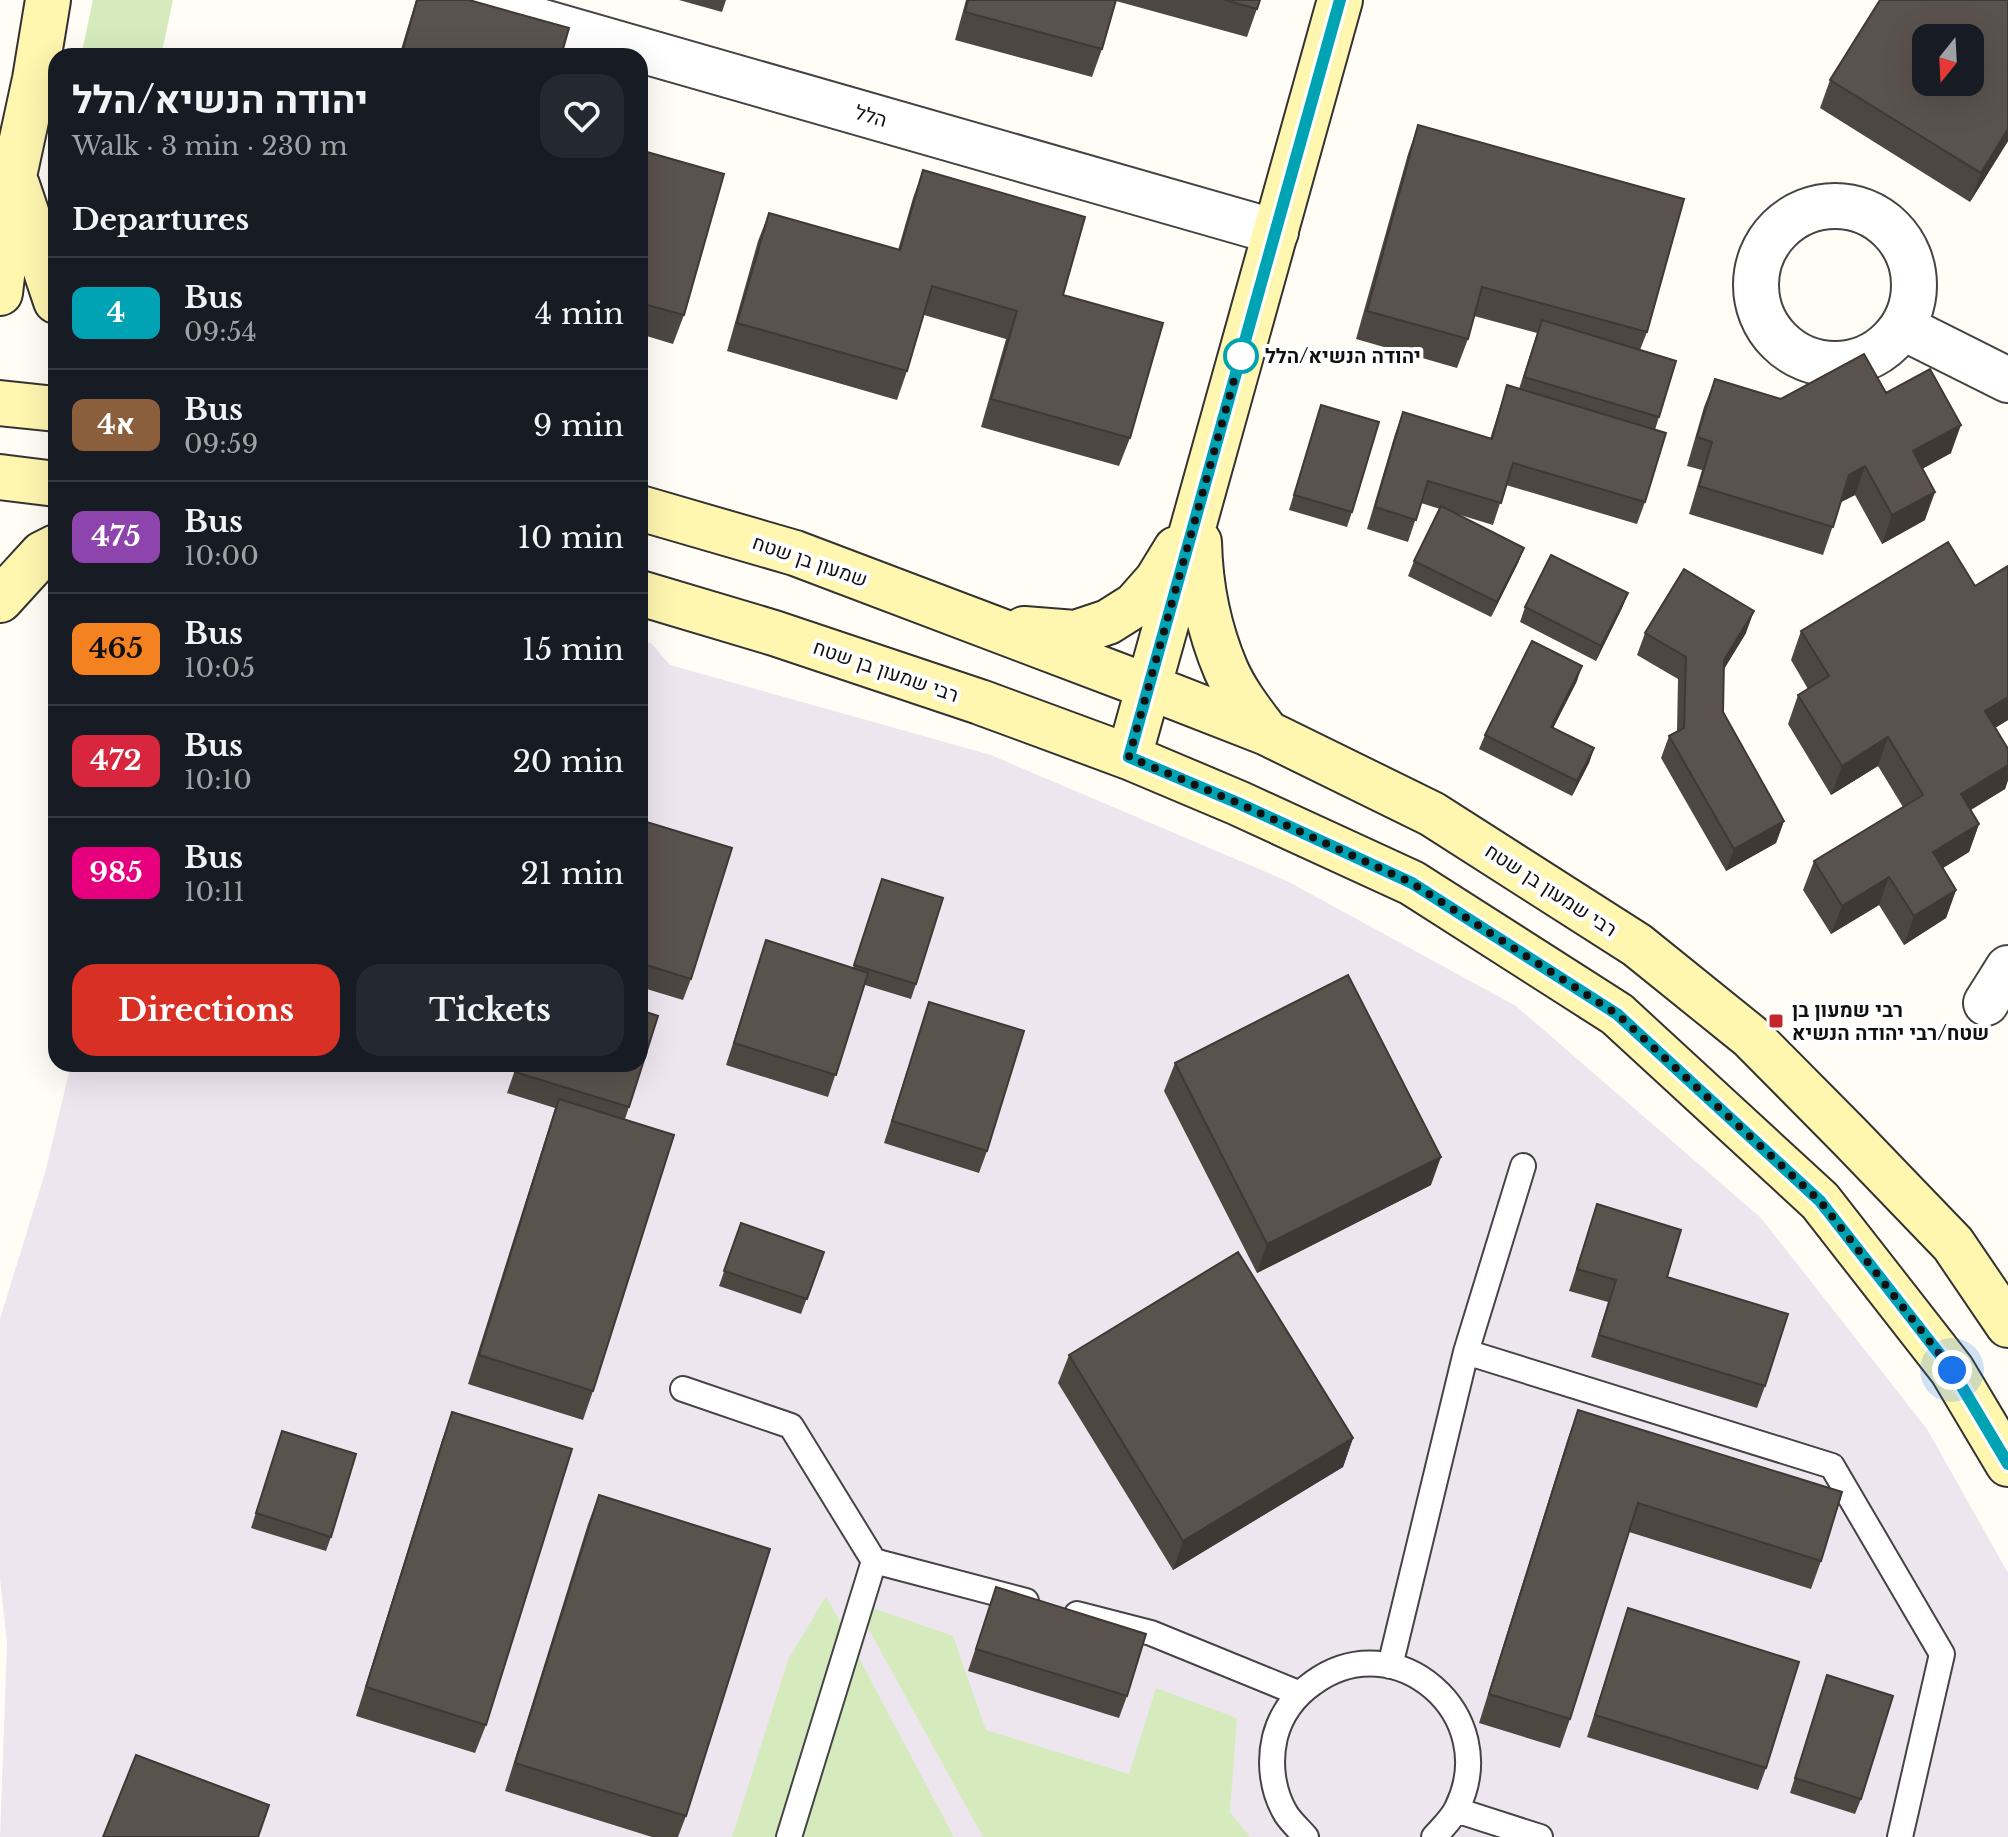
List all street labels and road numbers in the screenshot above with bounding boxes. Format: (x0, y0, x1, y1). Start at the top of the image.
street label: הלל (852, 100, 890, 132)
street label: שמעון בן שטח (749, 530, 871, 592)
street label: רבי שמעון בן שטח (810, 635, 962, 707)
street label: רבי שמעון בן שטח (1481, 839, 1621, 941)

